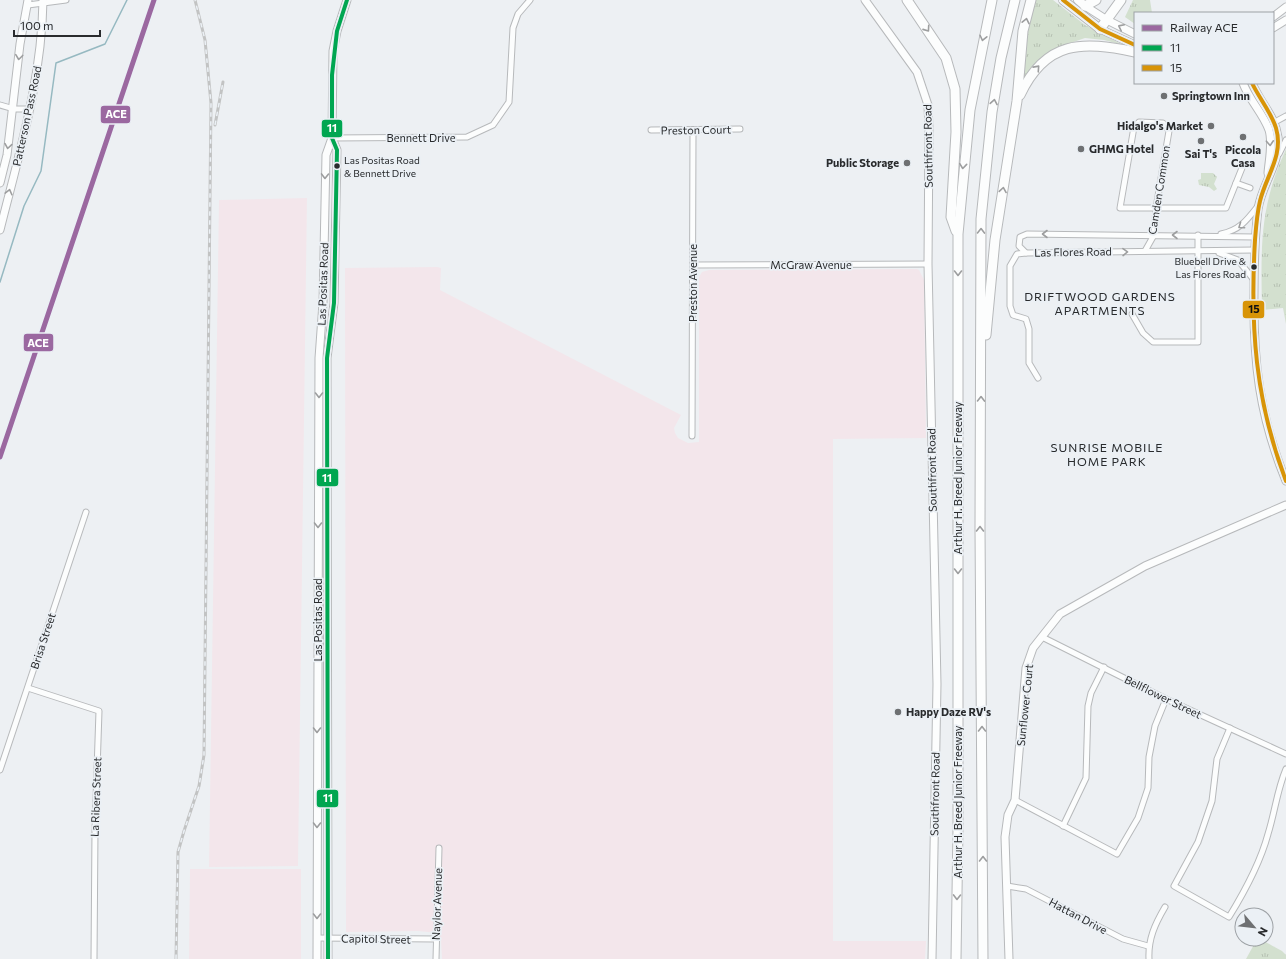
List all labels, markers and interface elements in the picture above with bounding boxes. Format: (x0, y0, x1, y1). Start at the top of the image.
scale bar (14, 12, 100, 38)
legend (1134, 12, 1274, 84)
text: 100 m (20, 18, 54, 32)
one-way arrow (1021, 18, 1029, 24)
text: Railway ACE (1170, 20, 1238, 34)
one-way arrow (922, 24, 929, 31)
one-way arrow (1118, 25, 1125, 32)
one-way arrow (980, 35, 988, 41)
text: 11 (1170, 40, 1180, 54)
one-way arrow (14, 54, 23, 60)
text: 15 (1170, 60, 1182, 74)
street label: Patterson Pass Road (10, 65, 43, 167)
one-way arrow (1032, 65, 1039, 73)
place label: Springtown Inn (1172, 89, 1250, 102)
marker: Springtown Inn (1159, 91, 1169, 101)
one-way arrow (989, 99, 998, 105)
street label: Southfront Road (920, 104, 935, 188)
line badge: ACE (100, 105, 131, 124)
text: ACE (105, 107, 127, 120)
line badge: 11 (321, 119, 343, 138)
place label: Hidalgo's Market (1117, 119, 1203, 132)
text: 11 (327, 121, 337, 134)
marker: Hidalgo's Market (1206, 121, 1216, 131)
street label: Preston Court (661, 122, 732, 137)
street label: Bennett Drive (387, 131, 456, 144)
marker: Piccola Casa (1238, 132, 1248, 142)
marker: Sai T's (1196, 136, 1206, 146)
one-way arrow (1266, 140, 1274, 146)
place label: GHMG Hotel (1089, 142, 1154, 155)
one-way arrow (4, 143, 13, 149)
place label: Piccola Casa (1225, 143, 1261, 169)
marker: GHMG Hotel (1076, 144, 1086, 154)
street label: Camden Common (1145, 145, 1172, 235)
place label: Sai T's (1185, 147, 1217, 160)
place label: Las Positas Road & Bennett Drive (344, 154, 420, 179)
place label: Public Storage (826, 156, 899, 169)
marker: Public Storage (902, 158, 912, 168)
marker: Las Positas Road & Bennett Drive (332, 161, 342, 171)
one-way arrow (959, 163, 968, 169)
one-way arrow (321, 173, 329, 179)
one-way arrow (998, 187, 1007, 193)
one-way arrow (5, 189, 13, 195)
one-way arrow (1238, 221, 1245, 229)
one-way arrow (977, 228, 985, 234)
one-way arrow (1042, 230, 1048, 238)
one-way arrow (1172, 231, 1178, 239)
street label: Las Positas Road (315, 242, 330, 326)
street label: Preston Avenue (686, 244, 699, 322)
street label: Las Flores Road (1034, 244, 1112, 259)
one-way arrow (1122, 248, 1128, 256)
place label: Bluebell Drive & Las Flores Road (1175, 255, 1247, 280)
street label: McGraw Avenue (770, 258, 852, 271)
marker: Bluebell Drive & Las Flores Road (1249, 262, 1259, 272)
one-way arrow (954, 270, 962, 276)
district label: DRIFTWOOD GARDENS APARTMENTS (1024, 289, 1176, 317)
line badge: 15 (1242, 300, 1265, 319)
text: 15 (1248, 302, 1260, 315)
line badge: ACE (23, 333, 54, 352)
text: ACE (27, 336, 49, 349)
one-way arrow (315, 392, 323, 398)
one-way arrow (977, 396, 985, 402)
street label: Arthur H. Breed Junior Freeway (951, 401, 965, 555)
street label: Southfront Road (924, 428, 939, 512)
district label: SUNRISE MOBILE HOME PARK (1051, 440, 1163, 468)
line badge: 11 (316, 468, 339, 487)
text: 11 (322, 471, 332, 484)
one-way arrow (314, 522, 322, 528)
one-way arrow (976, 526, 984, 532)
one-way arrow (954, 568, 962, 574)
street label: Las Positas Road (311, 578, 324, 662)
street label: Brisa Street (27, 611, 58, 671)
street label: Sunflower Court (1014, 663, 1035, 747)
street label: Bellflower Street (1123, 672, 1204, 721)
place label: Happy Daze RV's (906, 705, 991, 718)
marker: Happy Daze RV's (893, 707, 903, 717)
street label: Arthur H. Breed Junior Freeway (951, 725, 965, 879)
one-way arrow (977, 726, 986, 732)
one-way arrow (313, 727, 321, 733)
street label: Southfront Road (927, 752, 942, 836)
street label: La Ribera Street (88, 756, 103, 837)
line badge: 11 (316, 789, 339, 808)
text: 11 (323, 791, 333, 804)
one-way arrow (313, 822, 321, 828)
one-way arrow (979, 856, 987, 862)
street label: Naylor Avenue (429, 868, 444, 940)
one-way arrow (952, 894, 961, 900)
street label: Hattan Drive (1047, 895, 1110, 936)
north arrow (1234, 907, 1274, 947)
one-way arrow (313, 913, 321, 919)
text: N (1256, 925, 1271, 939)
street label: Capitol Street (341, 931, 411, 946)

